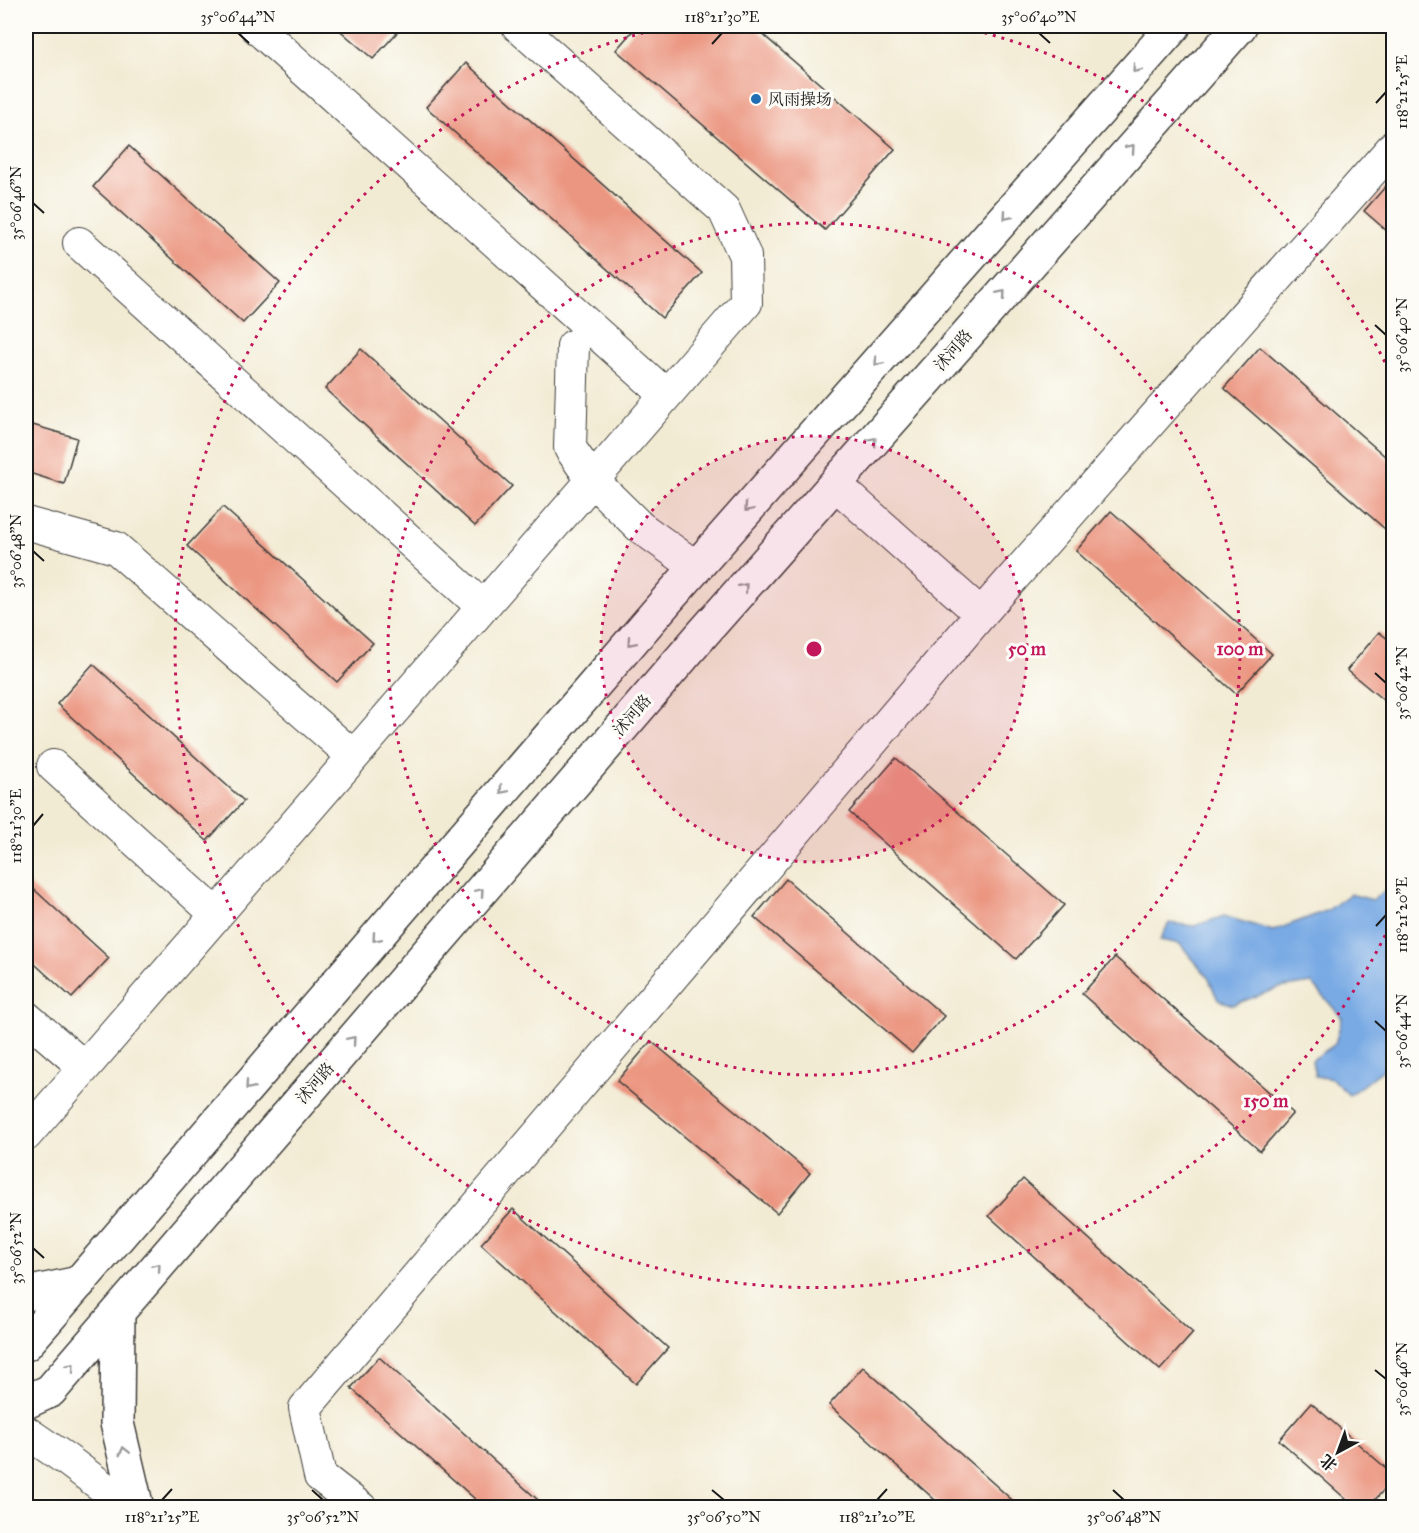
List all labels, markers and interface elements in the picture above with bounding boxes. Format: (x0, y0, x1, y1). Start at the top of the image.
text: 35°06'44"N (201, 8, 276, 26)
text: 118°21'30"E (685, 8, 760, 26)
text: 35°06'40"N (1001, 8, 1077, 26)
text: 118°21'25"E (1393, 55, 1411, 129)
one-way arrow (1132, 62, 1143, 73)
place label: 风雨操场 (768, 90, 832, 109)
marker: 风雨操场 (749, 92, 763, 106)
one-way arrow (1124, 144, 1135, 155)
text: 35°06'46"N (7, 166, 25, 240)
one-way arrow (1003, 209, 1014, 219)
one-way arrow (995, 291, 1006, 301)
text: 35°06'40"N (1393, 297, 1411, 373)
street label: 沭河路 (930, 326, 976, 374)
one-way arrow (874, 355, 885, 366)
one-way arrow (866, 437, 877, 448)
one-way arrow (745, 501, 756, 512)
text: 35°06'48"N (7, 513, 25, 588)
one-way arrow (737, 583, 748, 594)
one-way arrow (627, 636, 638, 647)
text: 50 m (1008, 638, 1047, 660)
text: 100 m (1217, 638, 1264, 660)
centre of rings (804, 639, 824, 659)
text: 35°06'42"N (1393, 646, 1411, 720)
street label: 沭河路 (609, 691, 655, 739)
one-way arrow (499, 783, 510, 794)
text: 118°21'30"E (7, 788, 25, 863)
text: 118°21'20"E (1393, 877, 1411, 953)
one-way arrow (473, 888, 484, 899)
one-way arrow (372, 931, 383, 942)
text: 35°06'44"N (1393, 993, 1411, 1068)
one-way arrow (345, 1036, 356, 1047)
street label: 沭河路 (292, 1059, 338, 1107)
one-way arrow (245, 1079, 256, 1090)
text: 150 m (1244, 1090, 1289, 1112)
text: 35°06'52"N (7, 1211, 25, 1284)
one-way arrow (149, 1263, 160, 1274)
text: 35°06'46"N (1393, 1342, 1411, 1416)
one-way arrow (64, 1363, 75, 1374)
north arrow (1308, 1422, 1368, 1482)
one-way arrow (118, 1446, 131, 1456)
text: 北 (1316, 1451, 1341, 1475)
text: 118°21'25"E (125, 1508, 199, 1526)
text: 35°06'52"N (287, 1508, 360, 1526)
text: 35°06'50"N (687, 1508, 761, 1526)
text: 118°21'20"E (839, 1508, 915, 1526)
text: 35°06'48"N (1087, 1508, 1162, 1526)

